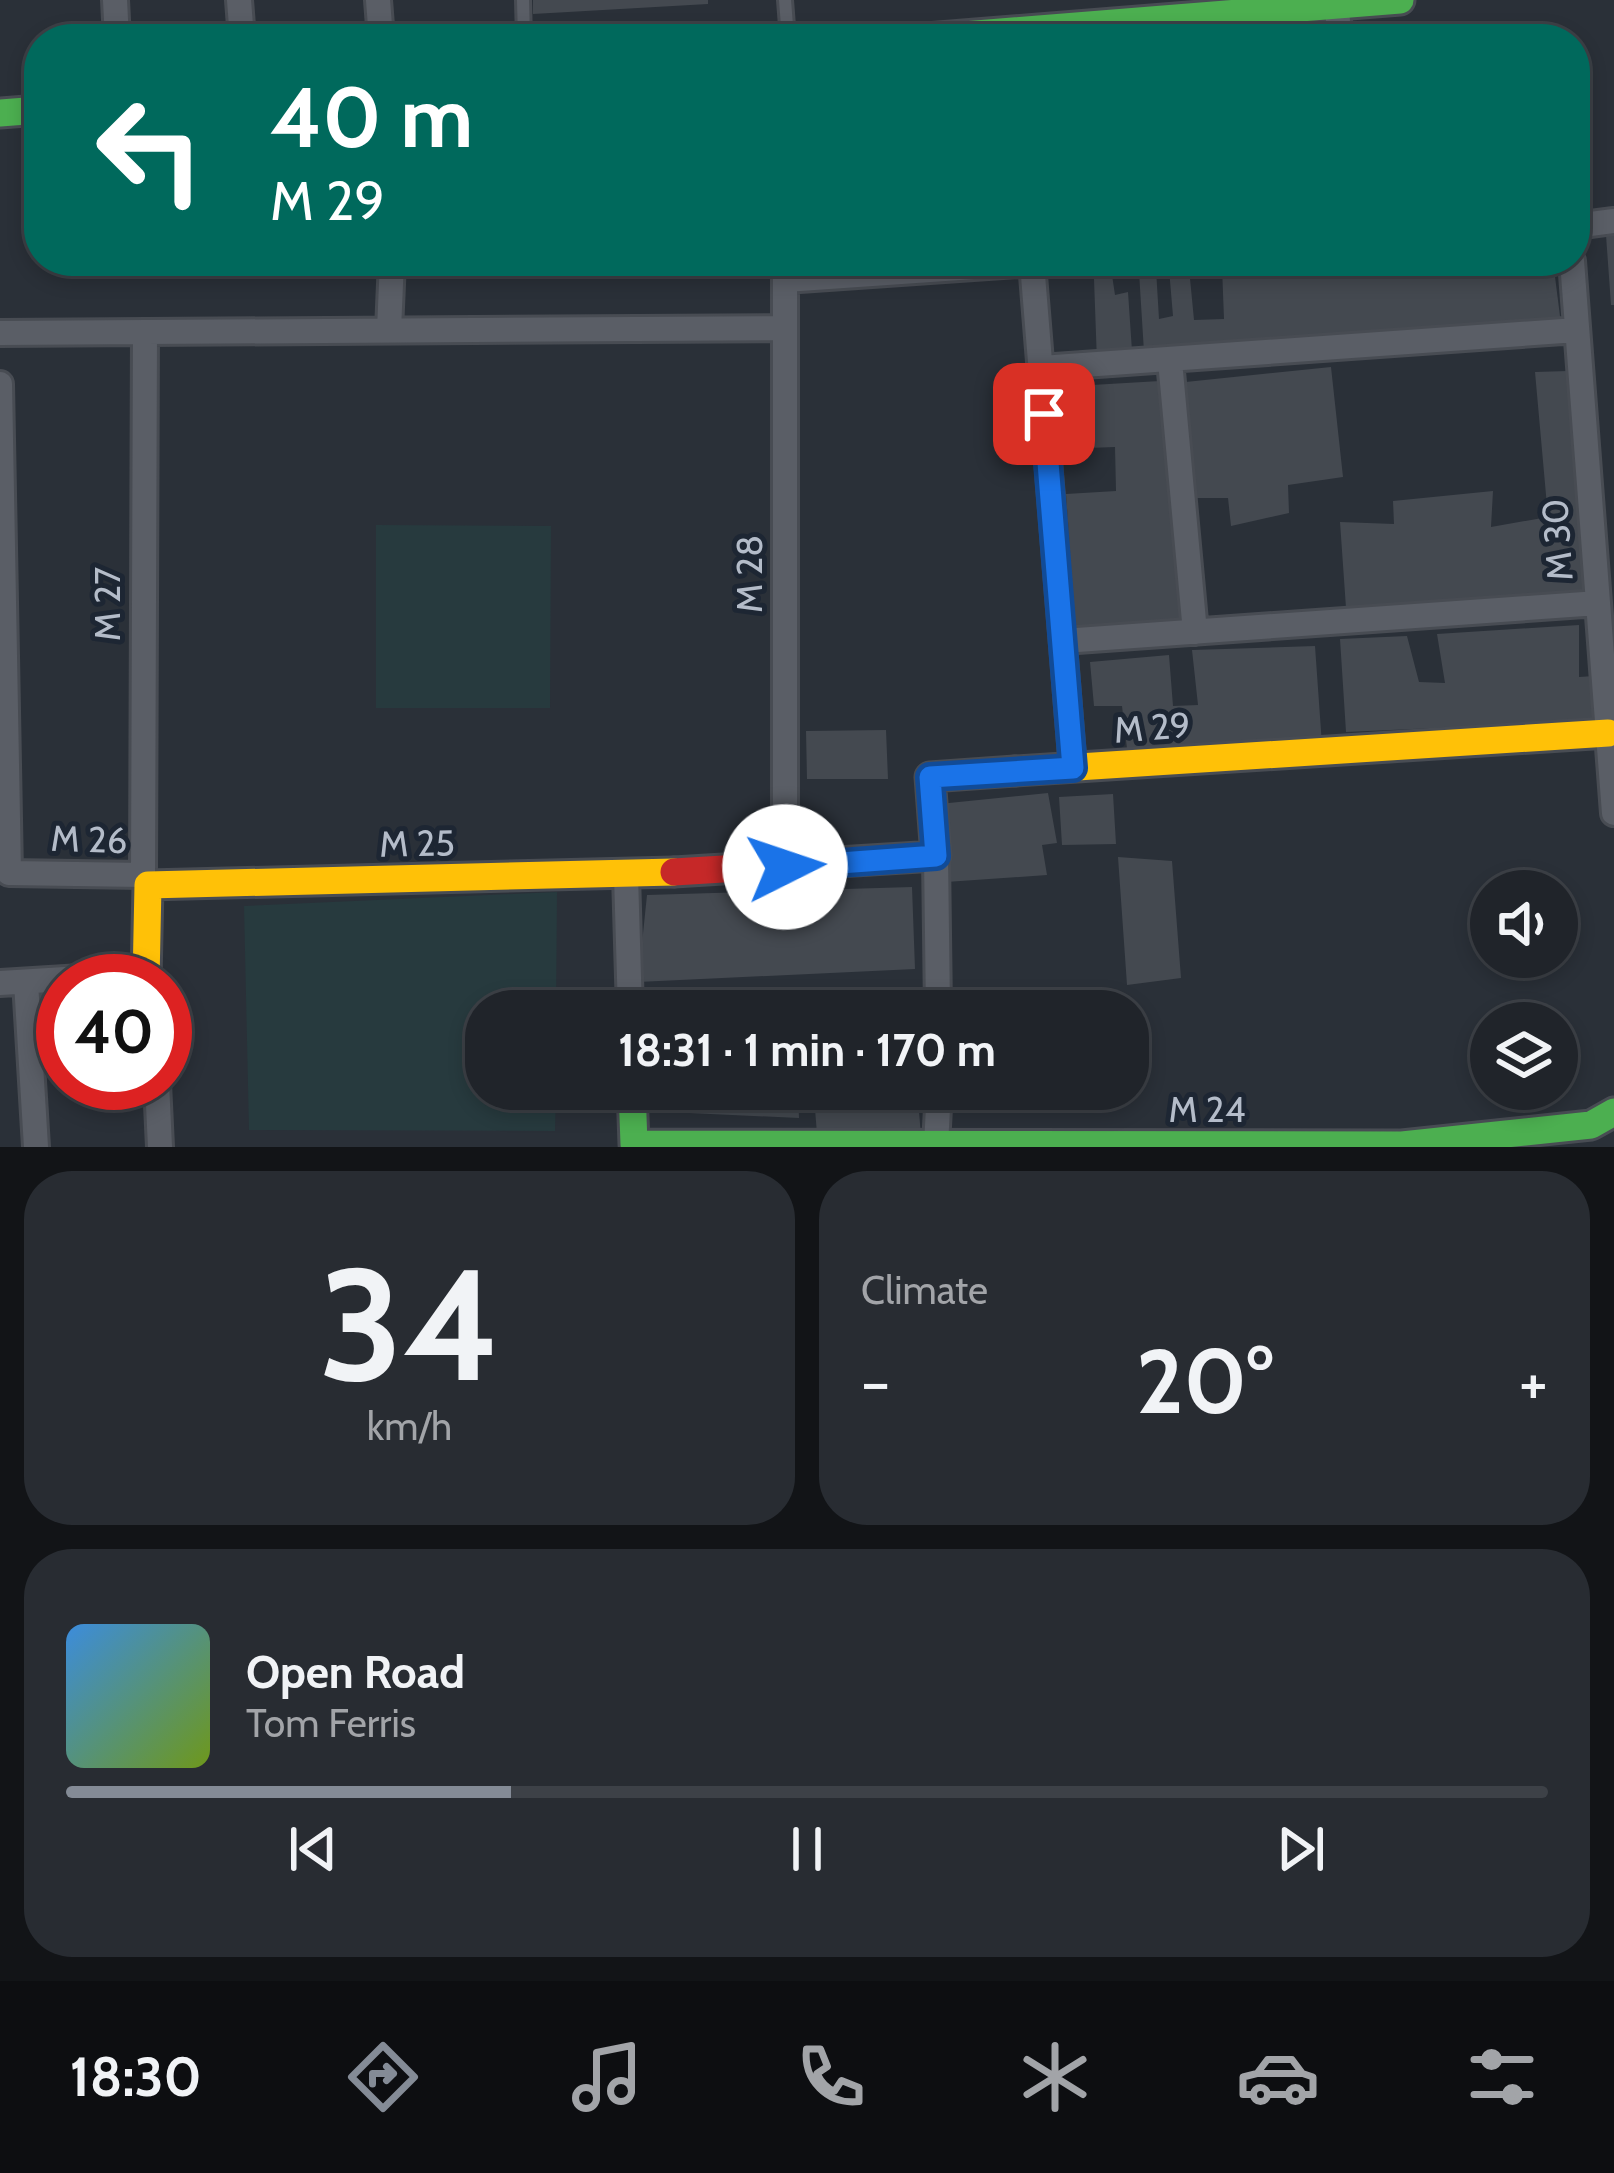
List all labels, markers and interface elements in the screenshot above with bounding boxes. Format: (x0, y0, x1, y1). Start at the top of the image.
text: 40 m (270, 66, 473, 168)
icon: left (72, 72, 228, 228)
text: M 29 (270, 168, 385, 234)
pin (993, 363, 1095, 465)
icon: arrive (1011, 381, 1077, 447)
street label: M 30 (1532, 498, 1582, 582)
street label: M 28 (727, 535, 771, 613)
street label: M 27 (85, 567, 129, 641)
street label: M 29 (1112, 702, 1192, 752)
position arrow (722, 804, 848, 930)
street label: M 26 (50, 816, 128, 862)
street label: M 25 (379, 820, 455, 866)
map controls (1470, 870, 1578, 1110)
button: sound (1470, 870, 1578, 978)
speed limit sign: 40 (36, 954, 192, 1110)
button: layers (1470, 1002, 1578, 1110)
text: 18:31 · 1 min · 170 m (618, 1023, 996, 1077)
street label: M 24 (1168, 1087, 1246, 1131)
text: 34 (319, 1229, 500, 1419)
text: Climate (861, 1266, 988, 1314)
text: 20° (1136, 1326, 1273, 1436)
text: − (861, 1341, 890, 1422)
text: + (1519, 1341, 1548, 1422)
text: km/h (367, 1402, 452, 1450)
text: Open Road (246, 1645, 465, 1699)
text: Tom Ferris (246, 1699, 416, 1747)
icon: previous (280, 1816, 346, 1882)
icon: pause (774, 1816, 840, 1882)
icon: next (1268, 1816, 1334, 1882)
icon: directions (341, 2035, 425, 2119)
icon: music (565, 2035, 649, 2119)
icon: phone (789, 2035, 873, 2119)
icon: climate (1013, 2035, 1097, 2119)
icon: car (1236, 2035, 1320, 2119)
icon: filters (1460, 2035, 1544, 2119)
text: 18:30 (70, 2044, 202, 2110)

